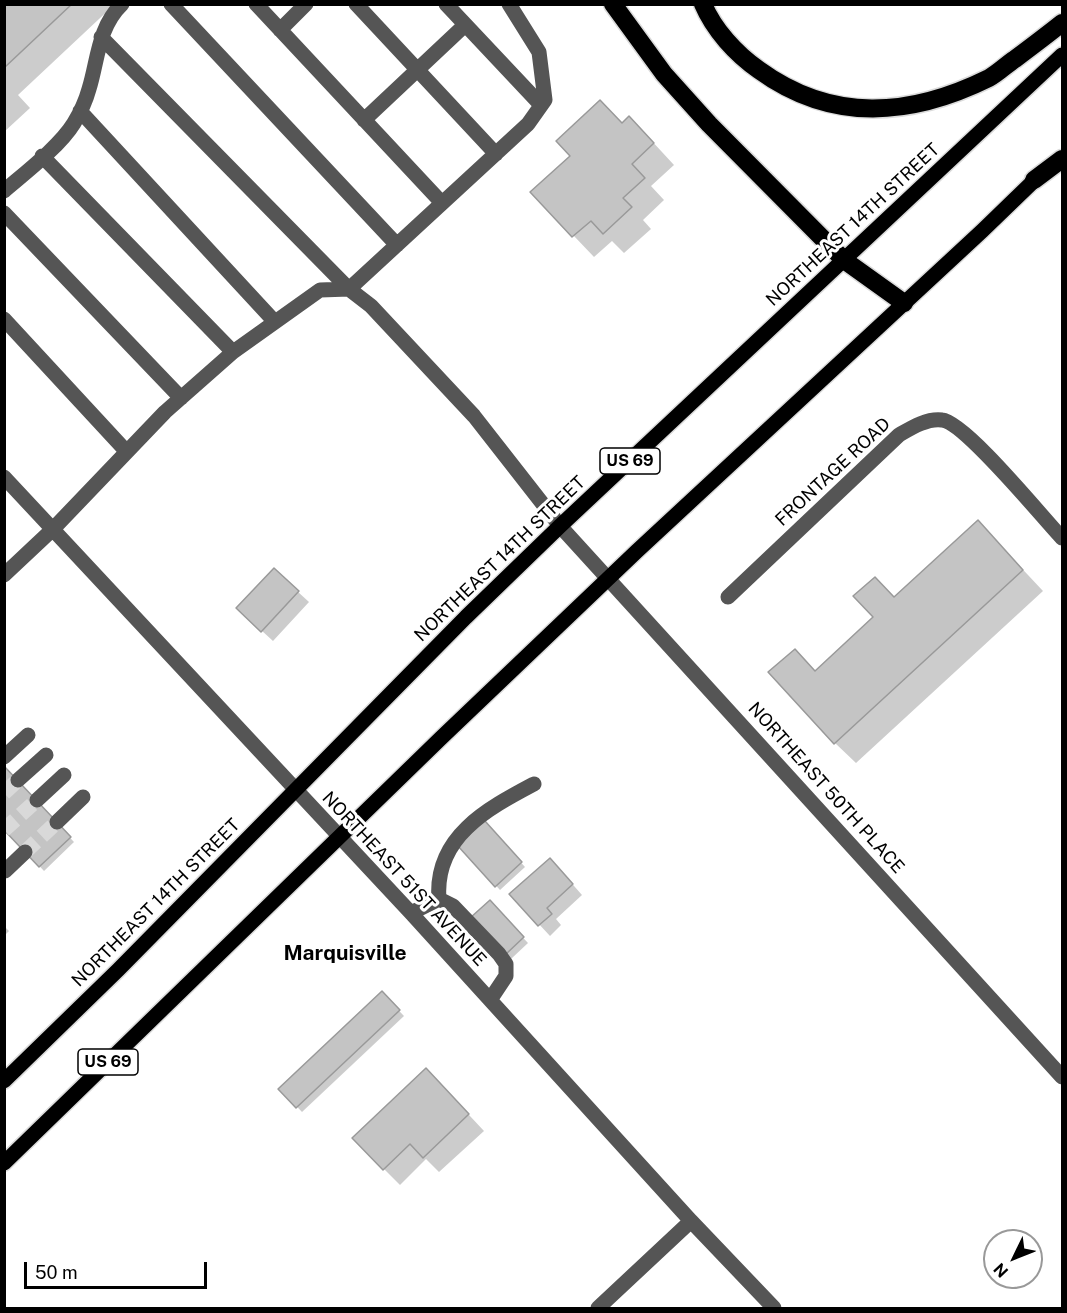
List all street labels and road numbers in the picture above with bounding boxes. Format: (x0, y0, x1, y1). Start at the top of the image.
street label: NORTHEAST 14TH STREET (762, 139, 944, 311)
street label: FRONTAGE ROAD (771, 413, 895, 531)
road number: US 69 (600, 448, 660, 474)
street label: NORTHEAST 14TH STREET (410, 472, 590, 646)
street label: NORTHEAST 50TH PLACE (743, 698, 909, 878)
street label: NORTHEAST 51ST AVENUE (317, 787, 491, 971)
street label: NORTHEAST 14TH STREET (67, 814, 245, 992)
road number: US 69 (78, 1049, 138, 1075)

